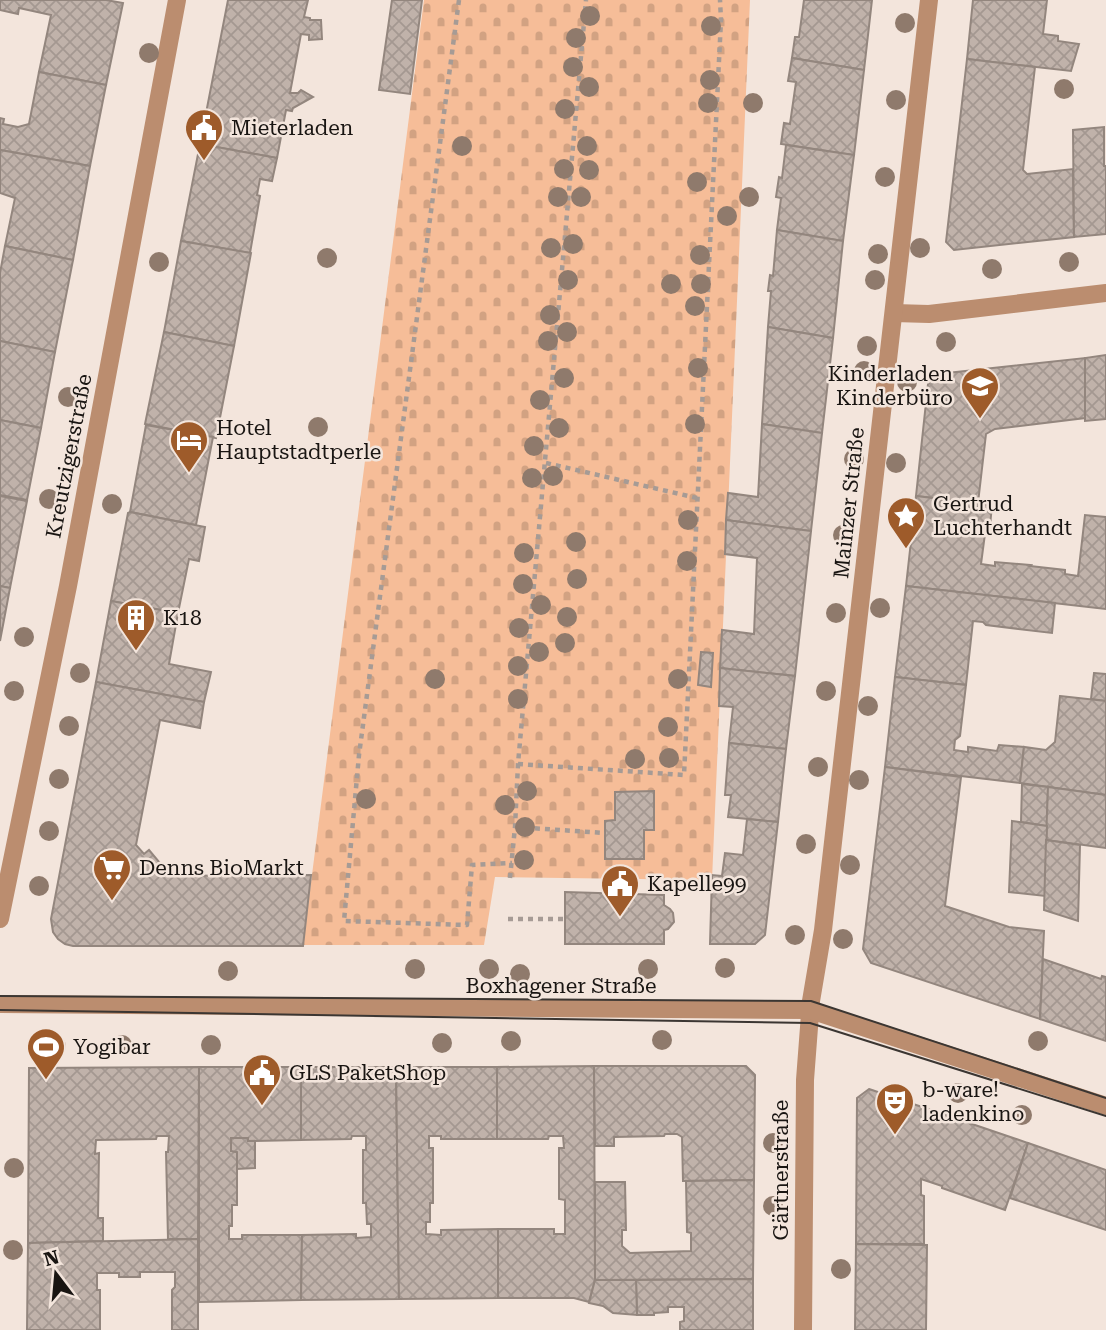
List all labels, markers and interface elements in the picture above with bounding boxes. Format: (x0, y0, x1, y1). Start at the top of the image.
public building icon: Mieterladen (183, 107, 225, 162)
place label: Mieterladen (231, 116, 354, 140)
place label: Kinderladen Kinderbüro (828, 362, 953, 410)
school or university icon: Kinderladen Kinderbüro (959, 365, 1001, 420)
street label: Kreutzigerstraße (41, 372, 97, 540)
place label: Hotel Hauptstadtperle (216, 416, 381, 464)
hotel icon: Hotel Hauptstadtperle (168, 419, 210, 474)
street label: Mainzer Straße (829, 426, 869, 580)
place label: Gertrud Luchterhandt (933, 492, 1072, 540)
place icon: Gertrud Luchterhandt (885, 495, 927, 550)
building icon: K18 (115, 597, 157, 652)
place label: K18 (163, 606, 202, 630)
supermarket icon: Denns BioMarkt (91, 847, 133, 902)
place label: Denns BioMarkt (139, 856, 304, 880)
public building icon: Kapelle99 (599, 863, 641, 918)
place label: Kapelle99 (647, 872, 746, 896)
street label: Boxhagener Straße (466, 974, 656, 998)
sports icon: Yogibar (25, 1026, 67, 1081)
place label: Yogibar (73, 1035, 151, 1059)
public building icon: GLS PaketShop (241, 1052, 283, 1107)
place label: GLS PaketShop (289, 1061, 446, 1085)
place label: b-ware! ladenkino (922, 1078, 1024, 1126)
theatre icon: b-ware! ladenkino (874, 1081, 916, 1136)
street label: Gärtnerstraße (769, 1100, 793, 1240)
north arrow (21, 1239, 91, 1309)
text: N (41, 1245, 62, 1271)

